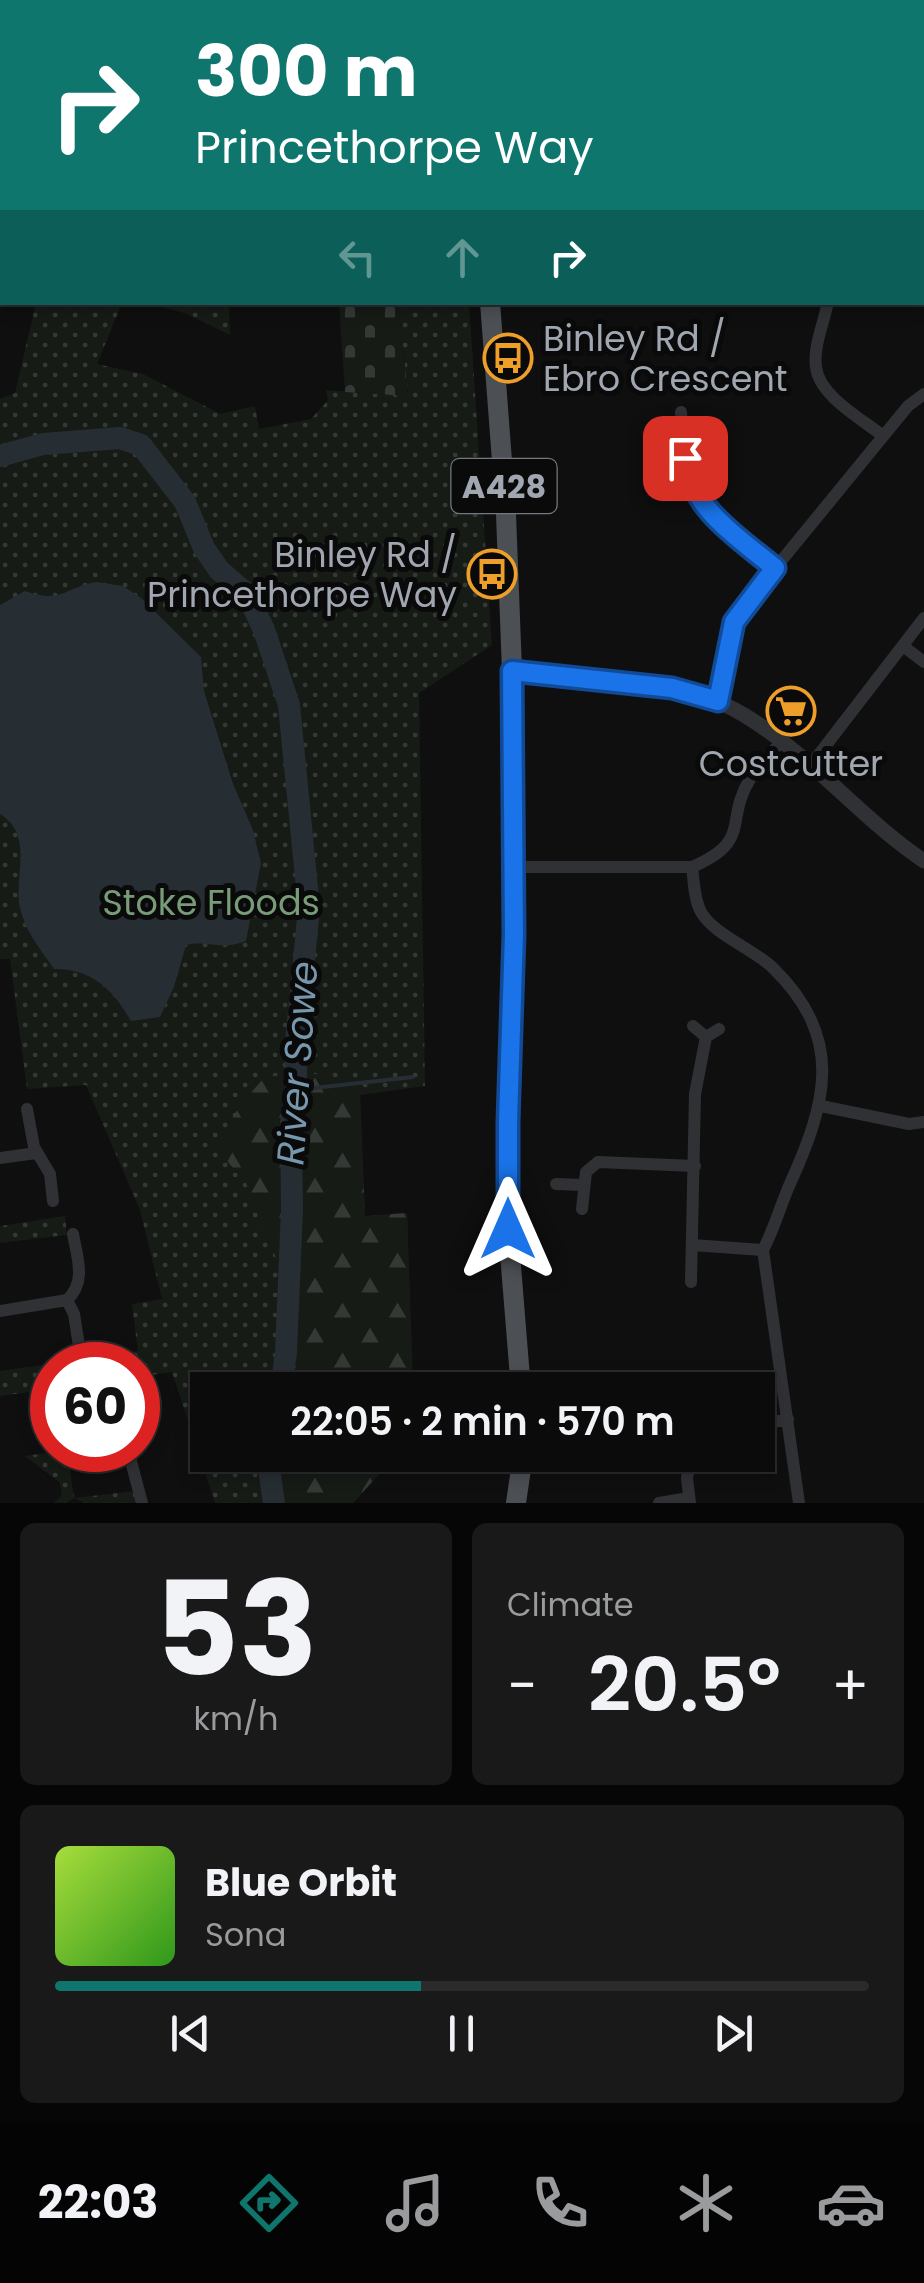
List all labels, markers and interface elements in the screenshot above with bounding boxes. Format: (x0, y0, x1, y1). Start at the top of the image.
text: 300 m (195, 22, 418, 121)
icon: right (30, 40, 160, 170)
text: Princethorpe Way (195, 116, 594, 179)
icon: left (330, 230, 385, 285)
icon: ahead (435, 230, 490, 285)
icon: right (540, 230, 595, 285)
place label: Binley Rd / Ebro Crescent (543, 314, 788, 403)
bus stop icon: Binley Rd / Ebro Crescent (482, 332, 534, 384)
pin (643, 416, 728, 501)
icon: arrive (658, 431, 713, 486)
road number: A428 (452, 459, 556, 513)
place label: Binley Rd / Princethorpe Way (147, 530, 457, 619)
bus stop icon: Binley Rd / Princethorpe Way (466, 548, 518, 600)
supermarket icon: Costcutter (765, 685, 817, 737)
place label: Costcutter (699, 739, 883, 788)
park label: Stoke Floods (102, 878, 320, 927)
water label: River Sowe (263, 959, 331, 1167)
position arrow (456, 1177, 560, 1281)
speed limit sign: 60 (30, 1342, 160, 1472)
text: 22:05 · 2 min · 570 m (290, 1395, 675, 1448)
text: 53 (154, 1538, 318, 1721)
text: Climate (507, 1582, 634, 1627)
text: 20.5° (588, 1632, 781, 1737)
text: − (507, 1647, 537, 1724)
text: + (831, 1647, 869, 1724)
text: km/h (193, 1696, 279, 1741)
text: Blue Orbit (205, 1856, 397, 1909)
text: Sona (205, 1912, 286, 1957)
icon: previous (163, 2006, 218, 2061)
icon: pause (434, 2006, 489, 2061)
icon: next (706, 2006, 761, 2061)
icon: directions (234, 2168, 304, 2238)
icon: music (380, 2168, 450, 2238)
icon: phone (525, 2168, 595, 2238)
icon: climate (671, 2168, 741, 2238)
icon: car (816, 2168, 886, 2238)
text: 22:03 (38, 2171, 159, 2234)

